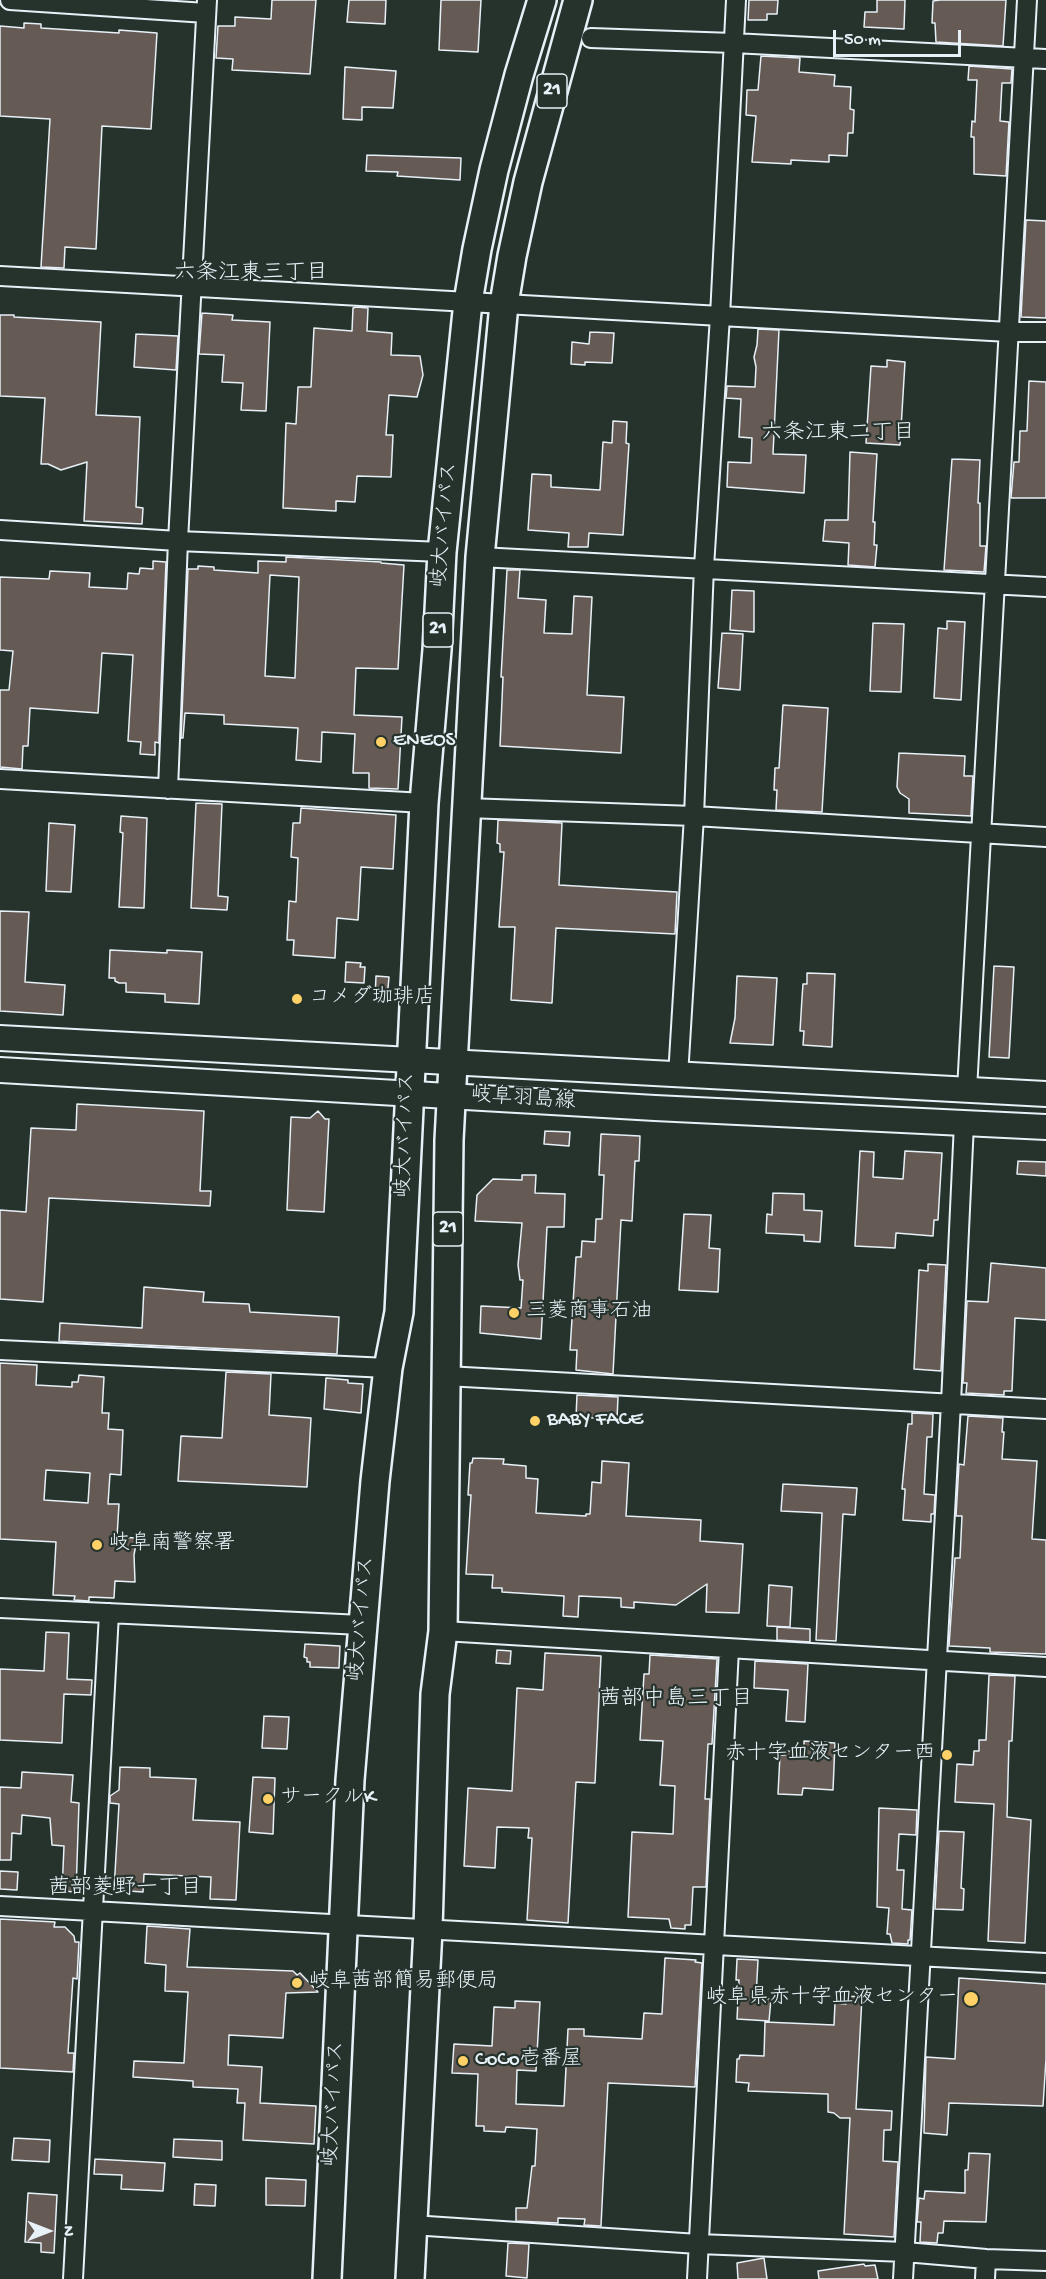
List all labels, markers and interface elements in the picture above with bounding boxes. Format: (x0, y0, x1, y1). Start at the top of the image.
scale bar (836, 18, 964, 56)
text: 50 m (844, 30, 881, 51)
road number: 21 (537, 74, 567, 108)
district label: 六条江東三丁目 (174, 262, 328, 288)
district label: 六条江東二丁目 (761, 422, 915, 448)
street label: 岐大バイパス (428, 461, 464, 589)
road number: 21 (423, 613, 453, 647)
place label: ENEOS (393, 729, 455, 755)
marker: ENEOS (374, 735, 388, 749)
place label: コメダ珈琲店 (309, 986, 435, 1012)
marker: コメダ珈琲店 (290, 992, 304, 1006)
street label: 岐大バイパス (392, 1072, 422, 1198)
street label: 岐阜羽島線 (470, 1084, 576, 1116)
road number: 21 (433, 1212, 463, 1246)
place label: 三菱商事石油 (526, 1300, 652, 1326)
marker: 三菱商事石油 (507, 1306, 521, 1320)
place label: BABY FACE (547, 1408, 643, 1434)
marker: BABY FACE (528, 1414, 542, 1428)
place label: 岐阜南警察署 (109, 1532, 235, 1558)
marker: 岐阜南警察署 (90, 1538, 104, 1552)
street label: 岐大バイパス (345, 1555, 381, 1683)
district label: 茜部中島三丁目 (599, 1688, 753, 1714)
place label: 赤十字血液センター西 (725, 1742, 935, 1768)
marker: 赤十字血液センター西 (940, 1748, 954, 1762)
place label: サークルK (280, 1786, 376, 1812)
marker: サークルK (261, 1792, 275, 1806)
district label: 茜部菱野一丁目 (48, 1877, 202, 1903)
place label: 岐阜茜部簡易郵便局 (309, 1970, 498, 1996)
marker: 岐阜茜部簡易郵便局 (290, 1976, 304, 1990)
place label: 岐阜県赤十字血液センター (706, 1986, 958, 2012)
marker: 岐阜県赤十字血液センター (962, 1990, 980, 2008)
street label: 岐大バイパス (319, 2040, 351, 2168)
place label: CoCo壱番屋 (475, 2048, 583, 2074)
marker: CoCo壱番屋 (456, 2054, 470, 2068)
north arrow (18, 2201, 78, 2261)
text: N (57, 2226, 76, 2236)

